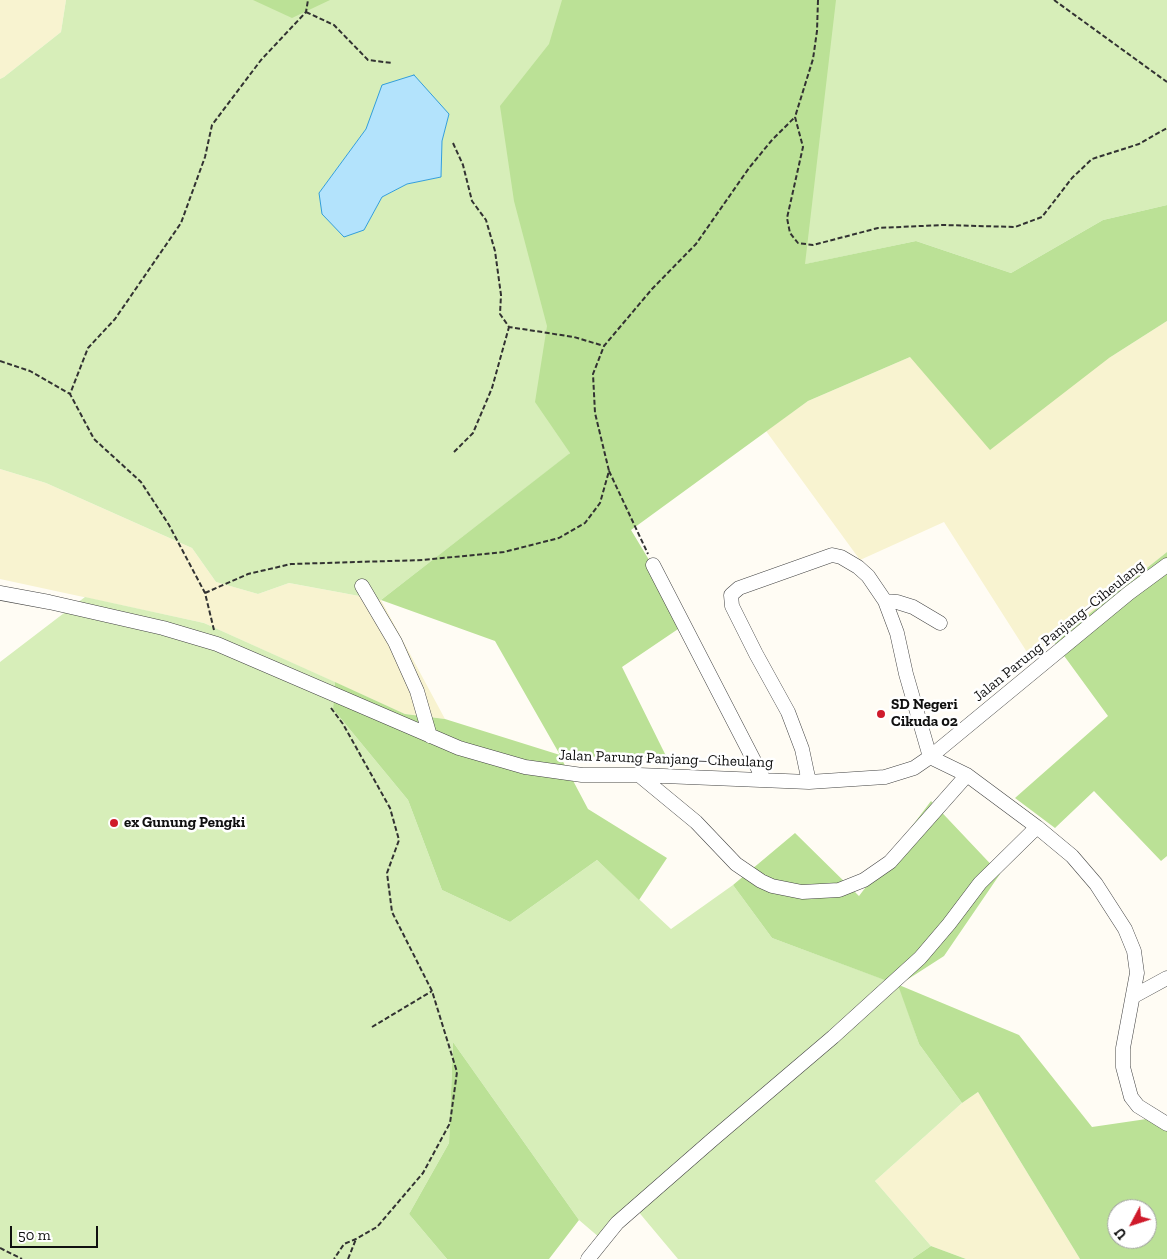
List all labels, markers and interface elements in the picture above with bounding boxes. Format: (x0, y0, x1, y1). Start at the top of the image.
street label: Jalan Parung Panjang–Ciheulang (970, 556, 1148, 706)
place label: SD Negeri Cikuda 02 (891, 696, 958, 731)
marker: SD Negeri Cikuda 02 (875, 708, 887, 720)
street label: Jalan Parung Panjang–Ciheulang (558, 746, 774, 772)
place label: ex Gunung Pengki (124, 814, 245, 832)
marker: ex Gunung Pengki (108, 817, 120, 829)
north arrow (1107, 1199, 1157, 1249)
scale bar (12, 1216, 100, 1248)
text: U (1111, 1224, 1131, 1243)
text: 50 m (18, 1226, 51, 1244)

